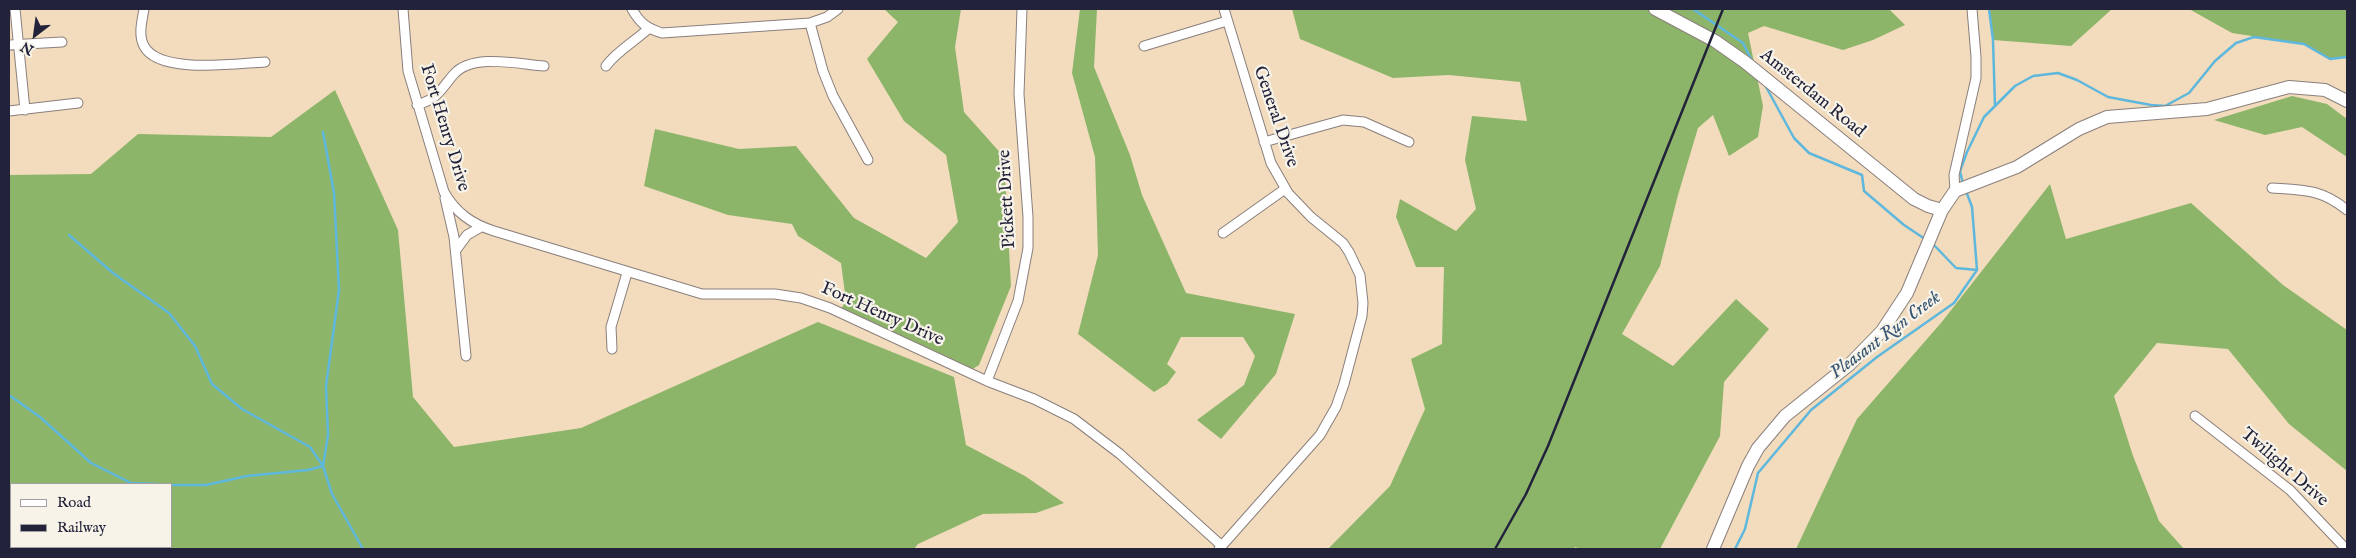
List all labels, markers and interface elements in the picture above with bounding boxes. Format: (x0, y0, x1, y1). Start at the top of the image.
north arrow (10, 10, 60, 60)
text: N (18, 37, 37, 59)
street label: Amsterdam Road (1755, 45, 1869, 143)
street label: Fort Henry Drive (414, 62, 474, 194)
street label: General Drive (1248, 64, 1302, 170)
street label: Pickett Drive (995, 149, 1021, 249)
street label: Fort Henry Drive (817, 278, 947, 352)
water label: Pleasant Run Creek (1826, 287, 1946, 385)
street label: Twilight Drive (2236, 424, 2332, 512)
legend (10, 483, 172, 548)
text: Road (57, 493, 91, 512)
text: Railway (57, 518, 106, 537)

